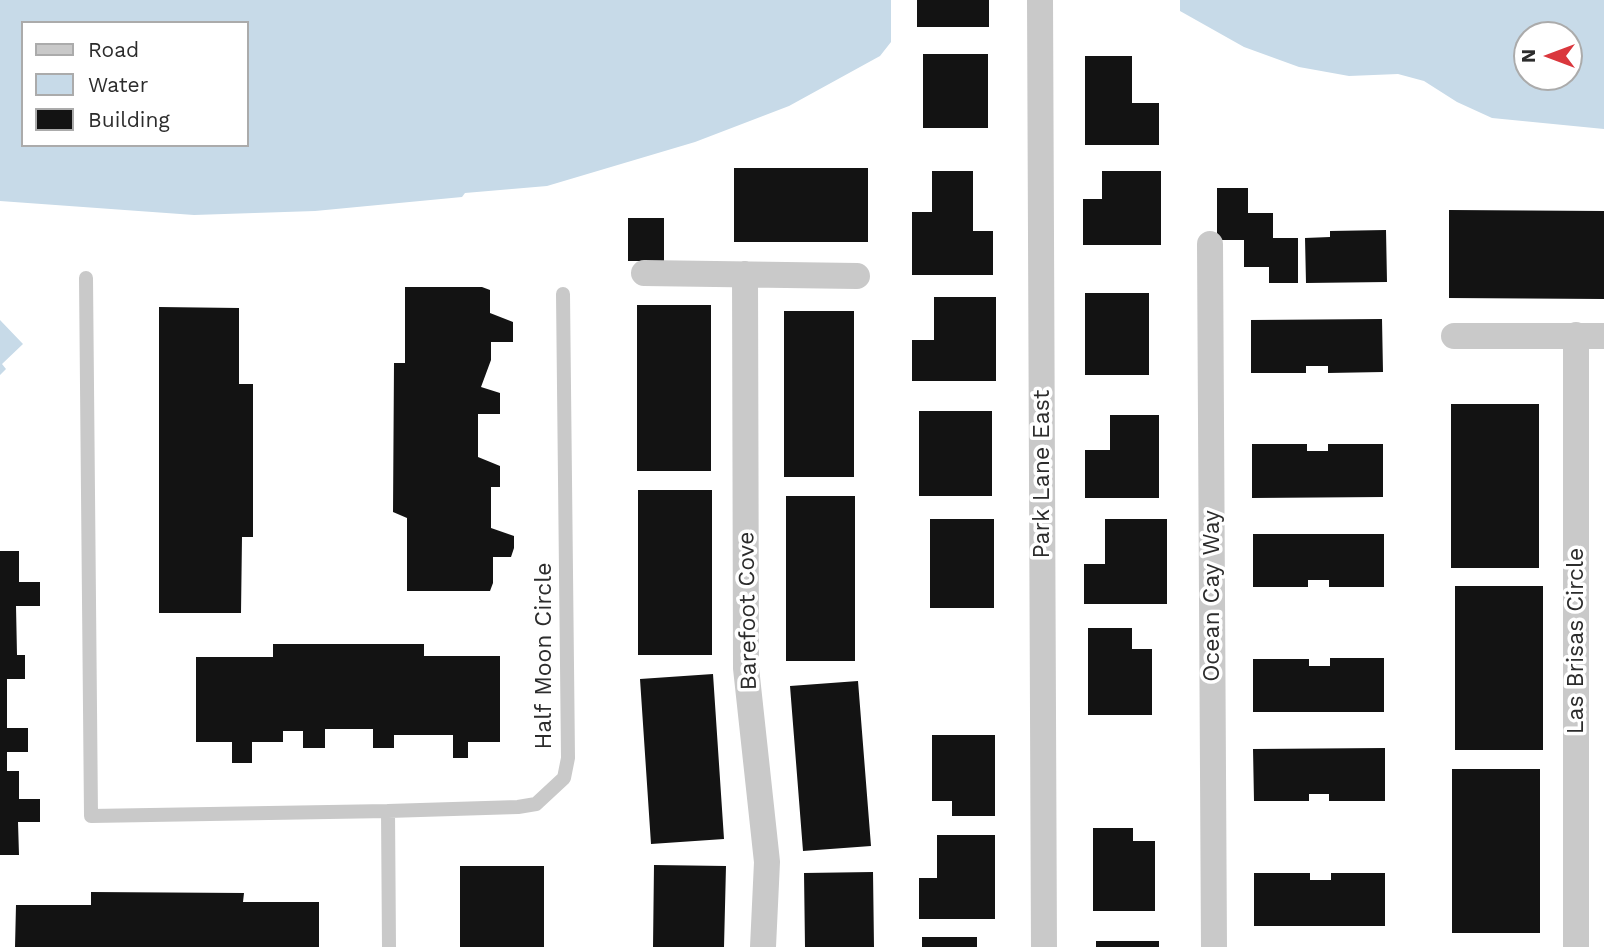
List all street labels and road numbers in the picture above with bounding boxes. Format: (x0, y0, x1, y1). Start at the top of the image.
street label: Park Lane East (1028, 390, 1056, 558)
street label: Ocean Cay Way (1198, 510, 1226, 682)
street label: Barefoot Cove (733, 531, 763, 691)
street label: Las Brisas Circle (1562, 548, 1590, 734)
street label: Half Moon Circle (530, 563, 558, 749)

